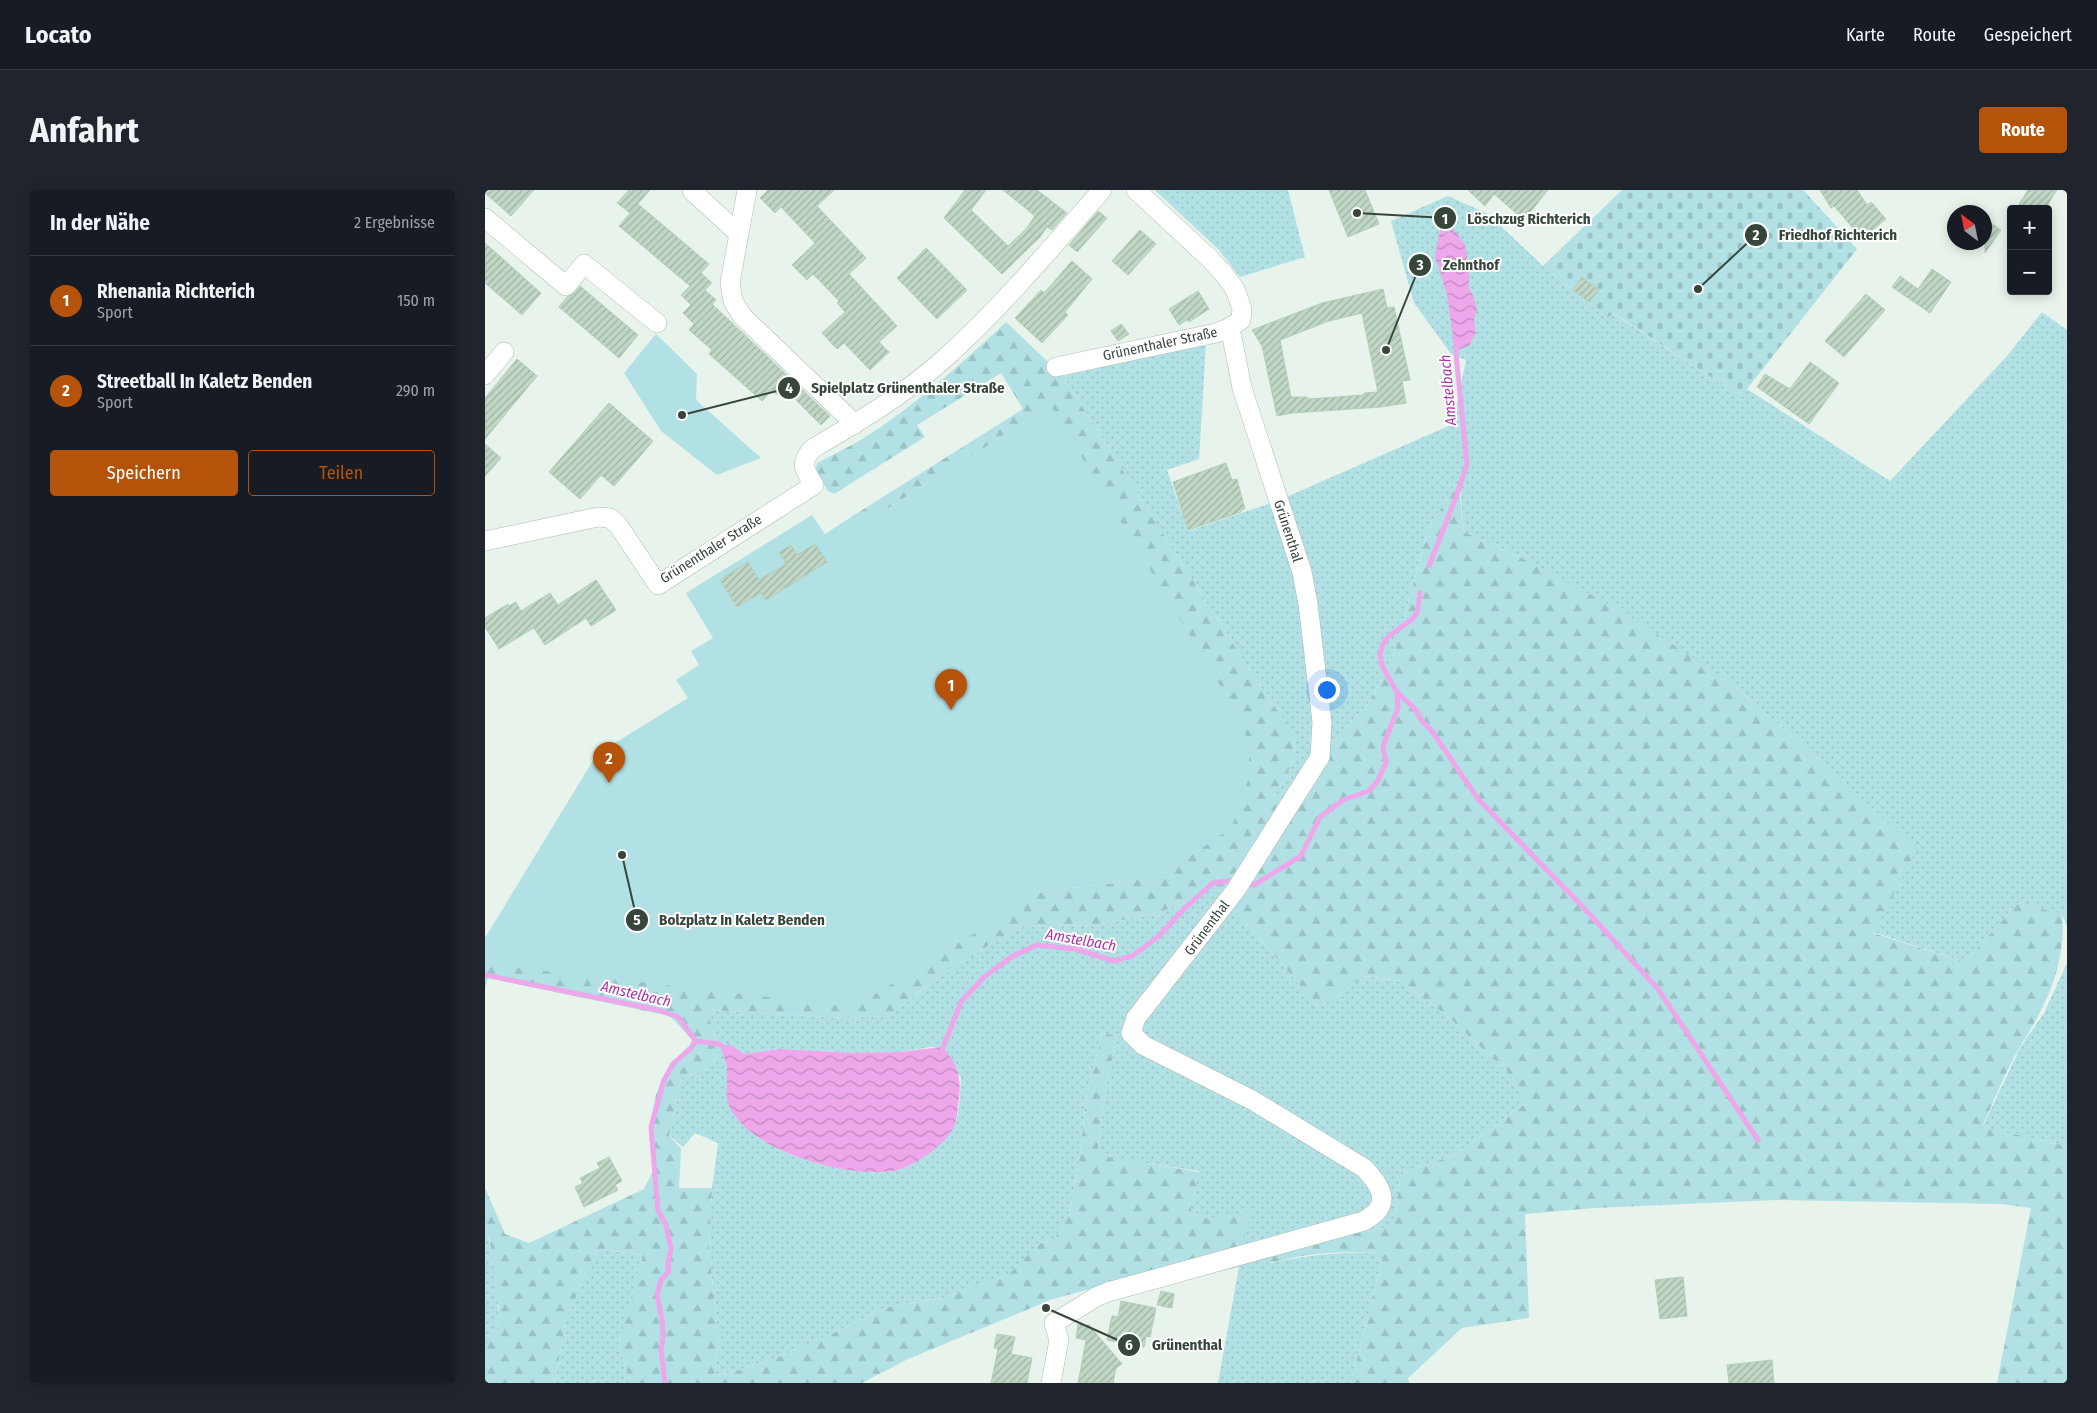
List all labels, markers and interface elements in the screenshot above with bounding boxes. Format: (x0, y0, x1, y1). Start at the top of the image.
text: Locato (25, 21, 91, 49)
text: Karte (1846, 24, 1885, 46)
text: Route (1913, 24, 1956, 46)
text: Gespeichert (1984, 24, 2072, 46)
button: Route (1979, 107, 2067, 153)
text: Anfahrt (30, 109, 139, 151)
callout: Löschzug Richterich (1433, 203, 1601, 233)
north arrow (1947, 205, 1992, 250)
map controls (2007, 205, 2052, 295)
button: + (2007, 205, 2052, 250)
text: In der Nähe (50, 210, 150, 236)
text: 1 (1442, 210, 1448, 228)
text: Löschzug Richterich (1467, 210, 1591, 228)
text: 2 Ergebnisse (354, 213, 435, 232)
callout: Friedhof Richterich (1744, 220, 1907, 250)
text: 2 (1752, 226, 1760, 244)
text: Friedhof Richterich (1779, 226, 1897, 244)
callout: Zehnthof (1408, 250, 1509, 280)
button: − (2007, 250, 2052, 295)
text: 3 (1415, 256, 1424, 274)
text: Zehnthof (1443, 256, 1500, 274)
text: Rhenania Richterich (97, 280, 255, 303)
text: 1 (63, 291, 69, 310)
text: 150 m (397, 291, 435, 310)
text: Sport (97, 303, 133, 322)
street label: Grünenthaler Straße (1101, 324, 1219, 364)
water label: Amstelbach (1436, 354, 1460, 427)
text: Streetball In Kaletz Benden (97, 370, 312, 393)
callout: Spielplatz Grünenthaler Straße (776, 373, 1015, 403)
text: 4 (785, 379, 793, 397)
text: Spielplatz Grünenthaler Straße (811, 379, 1005, 397)
text: 2 (62, 381, 70, 400)
text: 290 m (396, 381, 435, 400)
text: Sport (97, 393, 133, 412)
button: Speichern (50, 450, 238, 496)
button: Teilen (248, 450, 435, 496)
street label: Grünenthal (1270, 498, 1306, 564)
street label: Grünenthaler Straße (657, 511, 765, 587)
pin: 1 (935, 669, 967, 710)
your location (1314, 677, 1340, 703)
pin: 2 (593, 742, 625, 783)
street label: Grünenthal (1181, 897, 1233, 959)
callout: Bolzplatz In Kaletz Benden (624, 905, 835, 935)
text: 5 (633, 911, 641, 929)
text: Bolzplatz In Kaletz Benden (659, 911, 825, 929)
water label: Amstelbach (1043, 925, 1118, 955)
water label: Amstelbach (598, 977, 673, 1011)
callout: Grünenthal (1117, 1330, 1232, 1360)
text: 6 (1125, 1336, 1133, 1354)
text: Grünenthal (1152, 1336, 1223, 1354)

